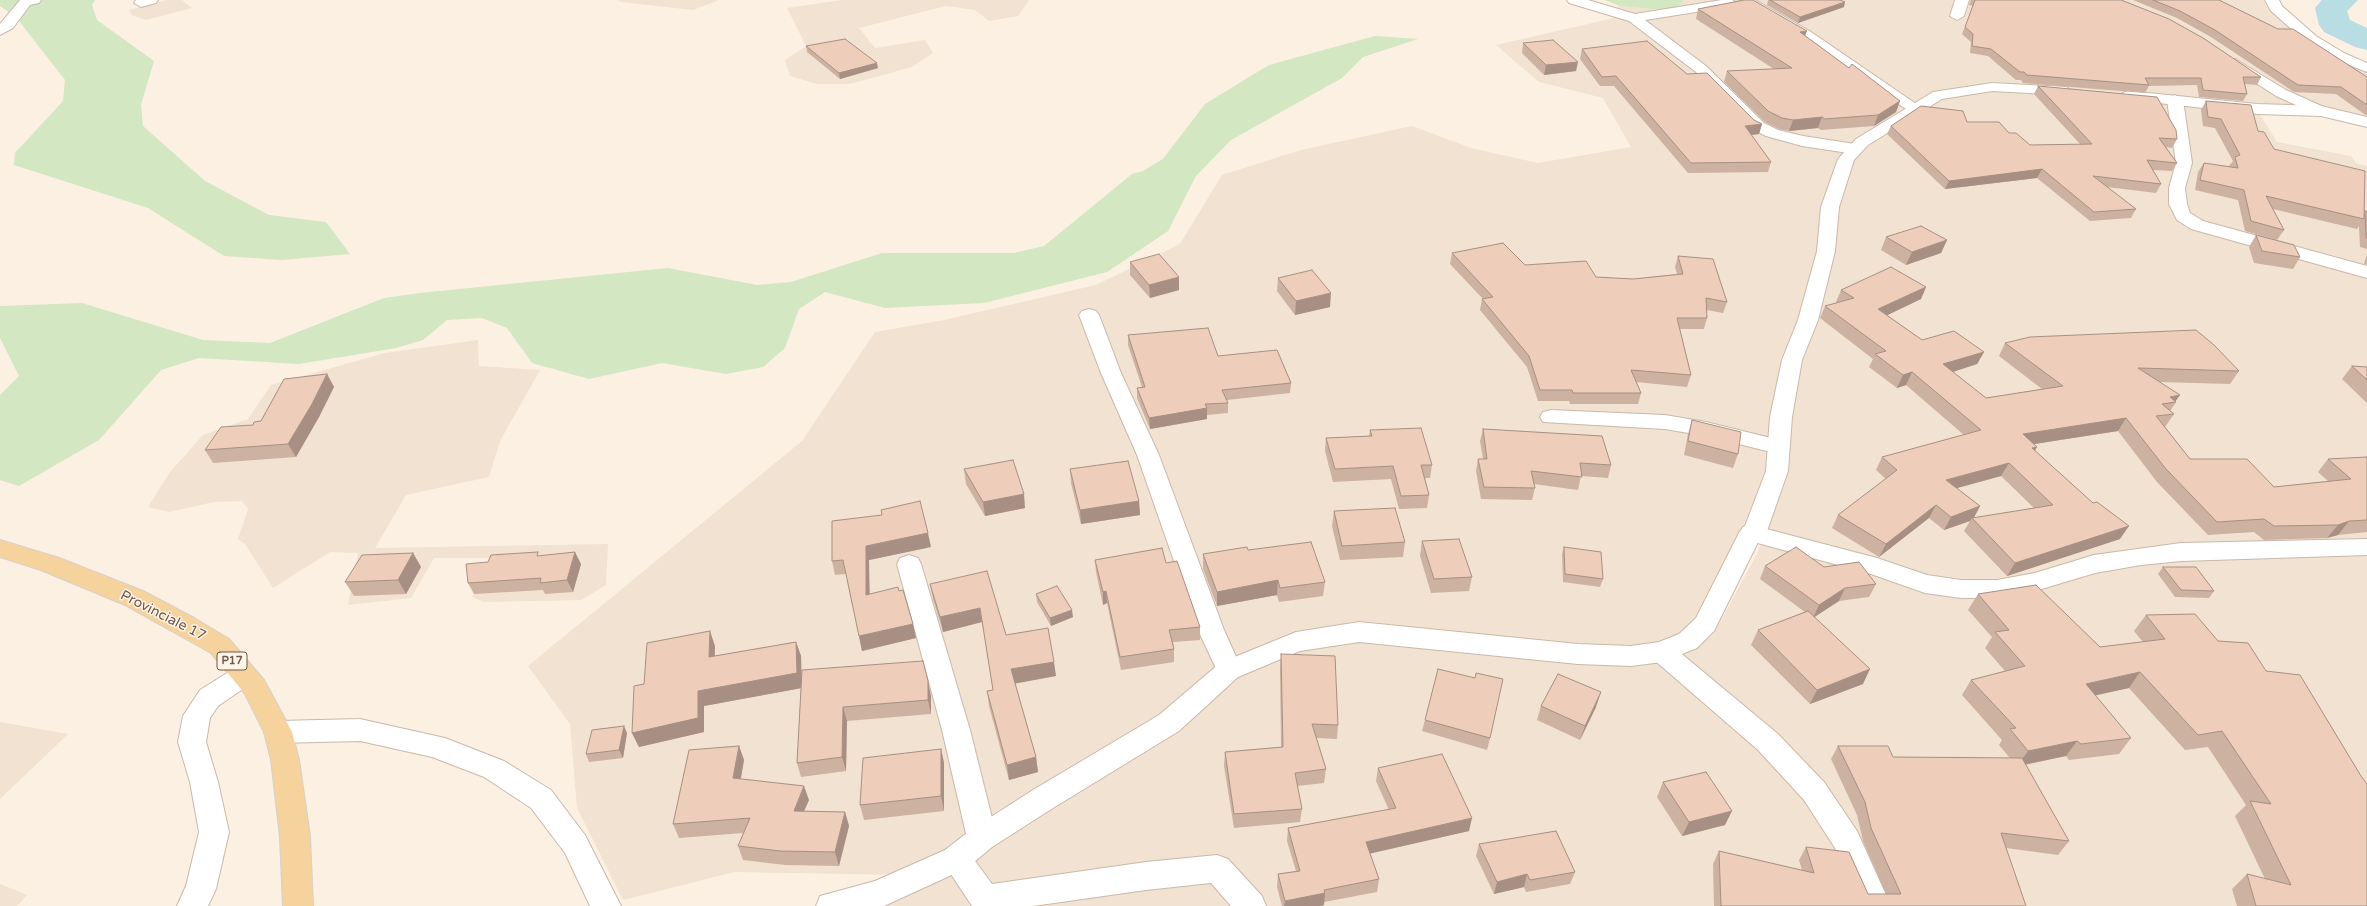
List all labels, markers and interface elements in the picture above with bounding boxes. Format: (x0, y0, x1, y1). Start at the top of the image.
street label: Provinciale 17 (117, 587, 209, 645)
road number: P17 (217, 652, 247, 670)

